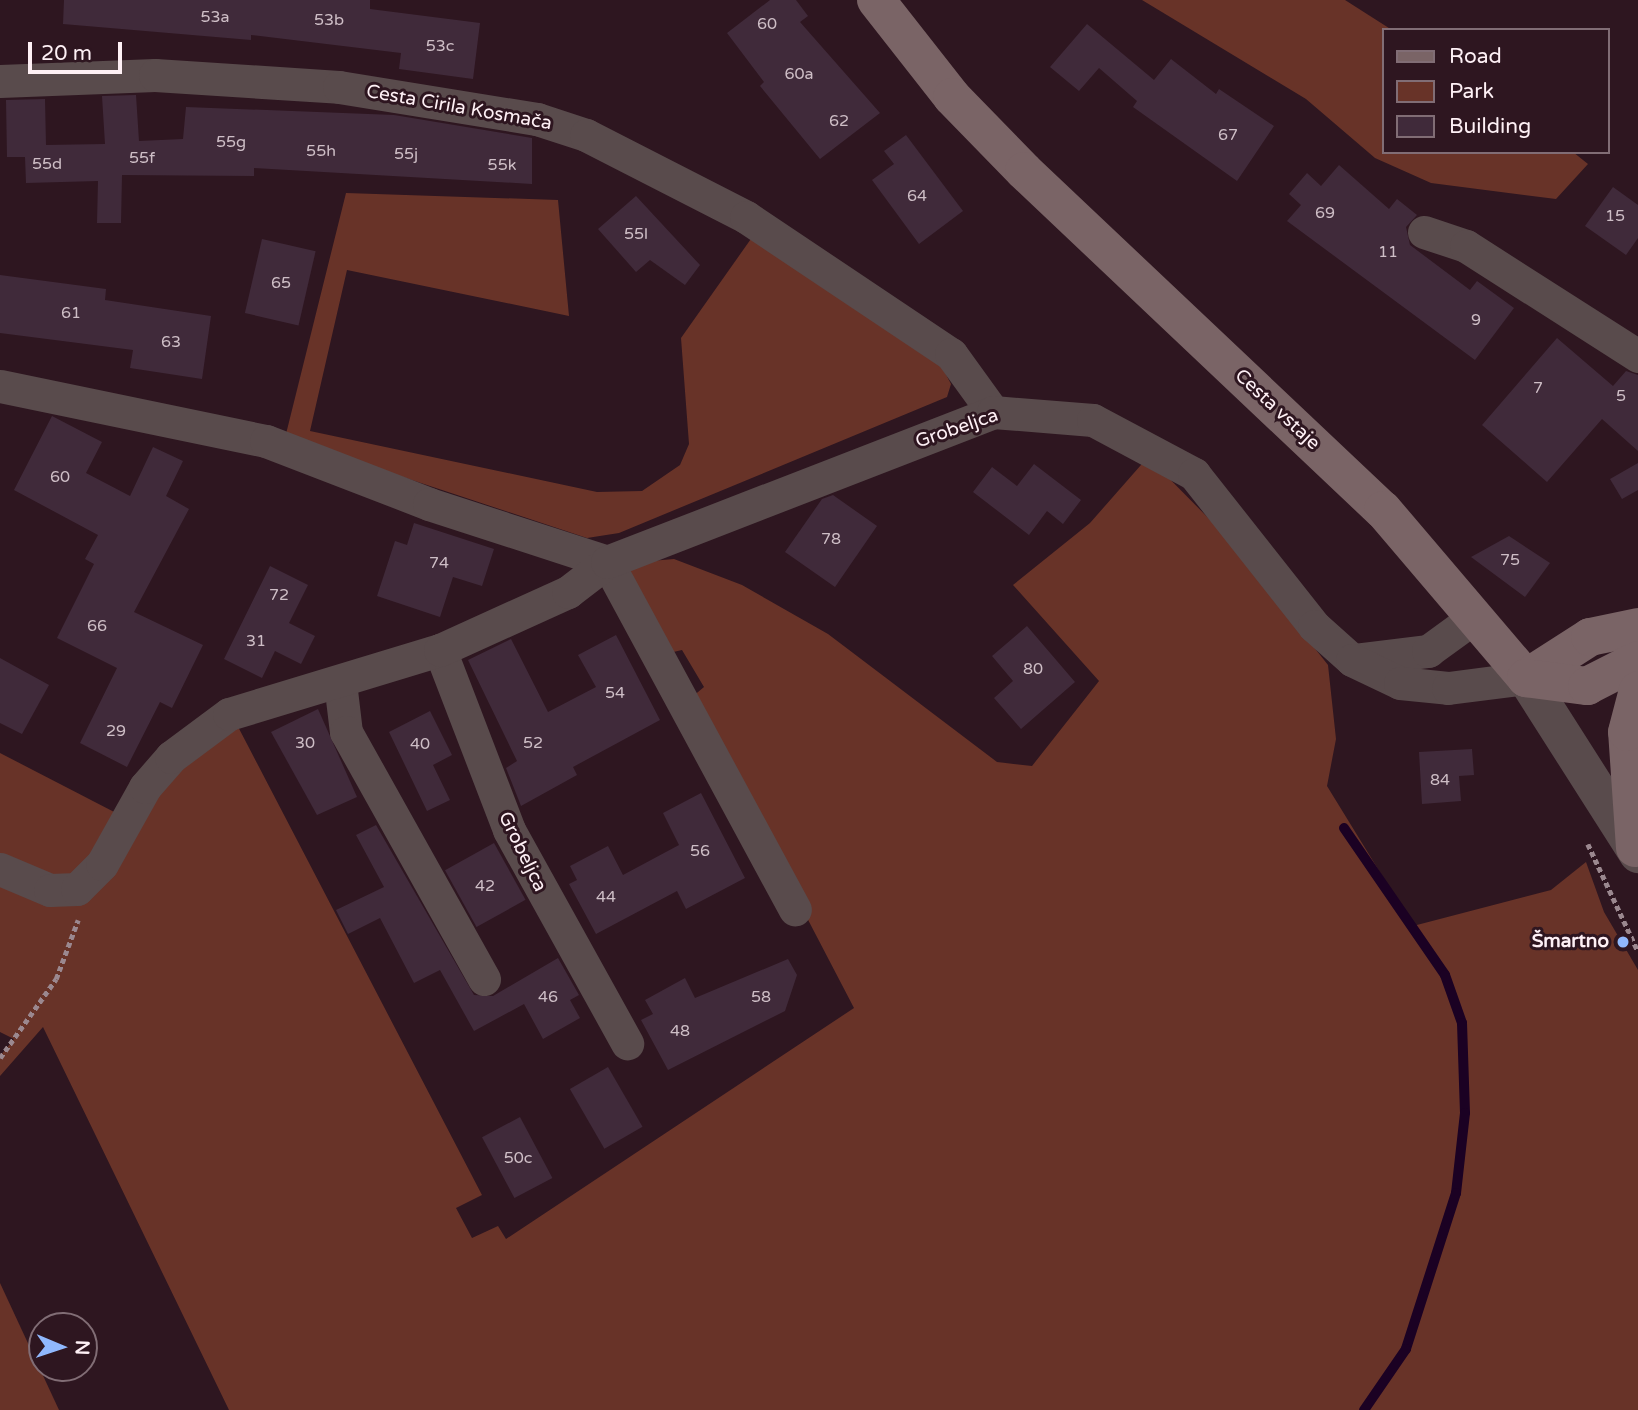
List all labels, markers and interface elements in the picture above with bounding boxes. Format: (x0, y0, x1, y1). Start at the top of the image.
house number: 53a (200, 7, 230, 27)
house number: 53b (314, 10, 344, 30)
house number: 60 (757, 14, 777, 34)
scale bar (32, 28, 126, 72)
legend (1382, 28, 1610, 154)
house number: 53c (426, 36, 454, 56)
text: 20 m (41, 41, 92, 66)
text: Road (1449, 44, 1502, 69)
house number: 60a (784, 64, 814, 84)
text: Park (1449, 79, 1494, 104)
street label: Cesta Cirila Kosmača (364, 80, 554, 136)
house number: 62 (829, 111, 849, 131)
text: Building (1449, 114, 1531, 139)
house number: 67 (1218, 125, 1238, 145)
house number: 55g (216, 132, 246, 152)
house number: 55h (306, 141, 336, 161)
house number: 55j (394, 144, 418, 164)
house number: 55f (129, 148, 155, 168)
house number: 55d (32, 154, 62, 174)
house number: 55k (488, 155, 516, 175)
house number: 64 (907, 186, 927, 206)
house number: 69 (1315, 203, 1335, 223)
house number: 15 (1605, 206, 1625, 226)
house number: 55l (624, 224, 648, 244)
house number: 11 (1378, 242, 1398, 262)
house number: 65 (271, 273, 291, 293)
house number: 61 (61, 303, 81, 323)
house number: 9 (1471, 310, 1481, 330)
house number: 63 (161, 332, 181, 352)
street label: Cesta vstaje (1230, 365, 1324, 455)
house number: 7 (1533, 378, 1543, 398)
house number: 5 (1616, 386, 1626, 406)
street label: Grobeljca (913, 404, 1001, 454)
house number: 60 (50, 467, 70, 487)
house number: 78 (821, 529, 841, 549)
house number: 75 (1500, 550, 1520, 570)
house number: 74 (429, 553, 449, 573)
house number: 72 (269, 585, 289, 605)
house number: 66 (87, 616, 107, 636)
house number: 31 (246, 631, 266, 651)
house number: 80 (1023, 659, 1043, 679)
house number: 54 (605, 683, 625, 703)
house number: 29 (106, 721, 126, 741)
house number: 30 (295, 733, 315, 753)
house number: 52 (523, 733, 543, 753)
house number: 40 (410, 734, 430, 754)
house number: 84 (1430, 770, 1450, 790)
street label: Grobeljca (493, 808, 551, 896)
house number: 56 (690, 841, 710, 861)
house number: 42 (475, 876, 495, 896)
house number: 44 (596, 887, 616, 907)
place label: Šmartno (1532, 931, 1609, 953)
marker: Šmartno (1615, 934, 1631, 950)
house number: 46 (538, 987, 558, 1007)
house number: 58 (751, 987, 771, 1007)
house number: 48 (670, 1021, 690, 1041)
house number: 50c (504, 1148, 532, 1168)
north arrow (28, 1312, 98, 1382)
text: N (71, 1340, 93, 1356)

